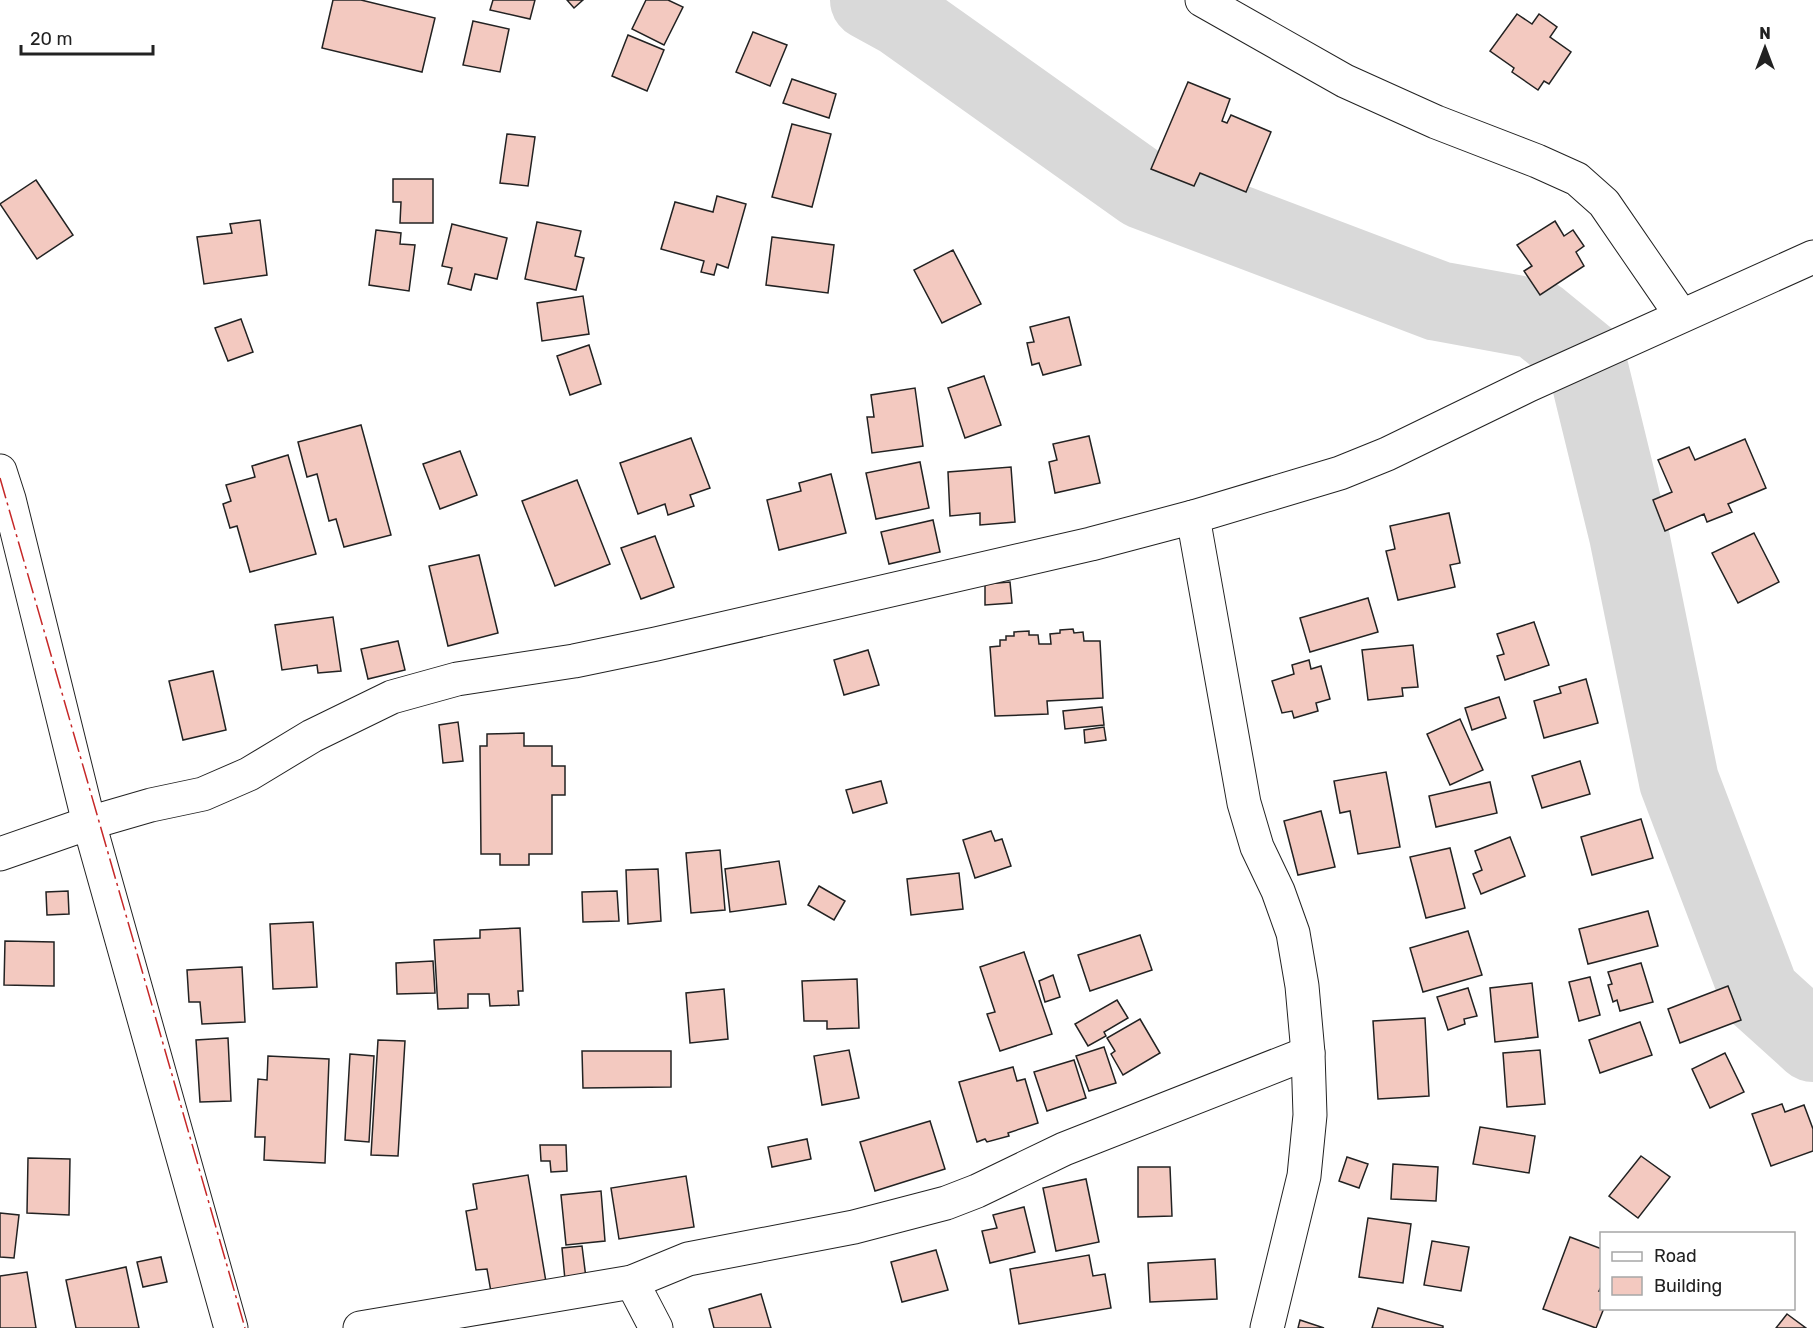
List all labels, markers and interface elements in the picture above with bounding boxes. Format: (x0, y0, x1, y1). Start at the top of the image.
scale bar (21, 18, 153, 56)
north arrow (1735, 18, 1795, 78)
text: N (1759, 24, 1771, 43)
text: 20 m (30, 28, 72, 50)
legend (1600, 1232, 1795, 1310)
text: Road (1654, 1245, 1697, 1267)
text: Building (1654, 1275, 1722, 1297)

